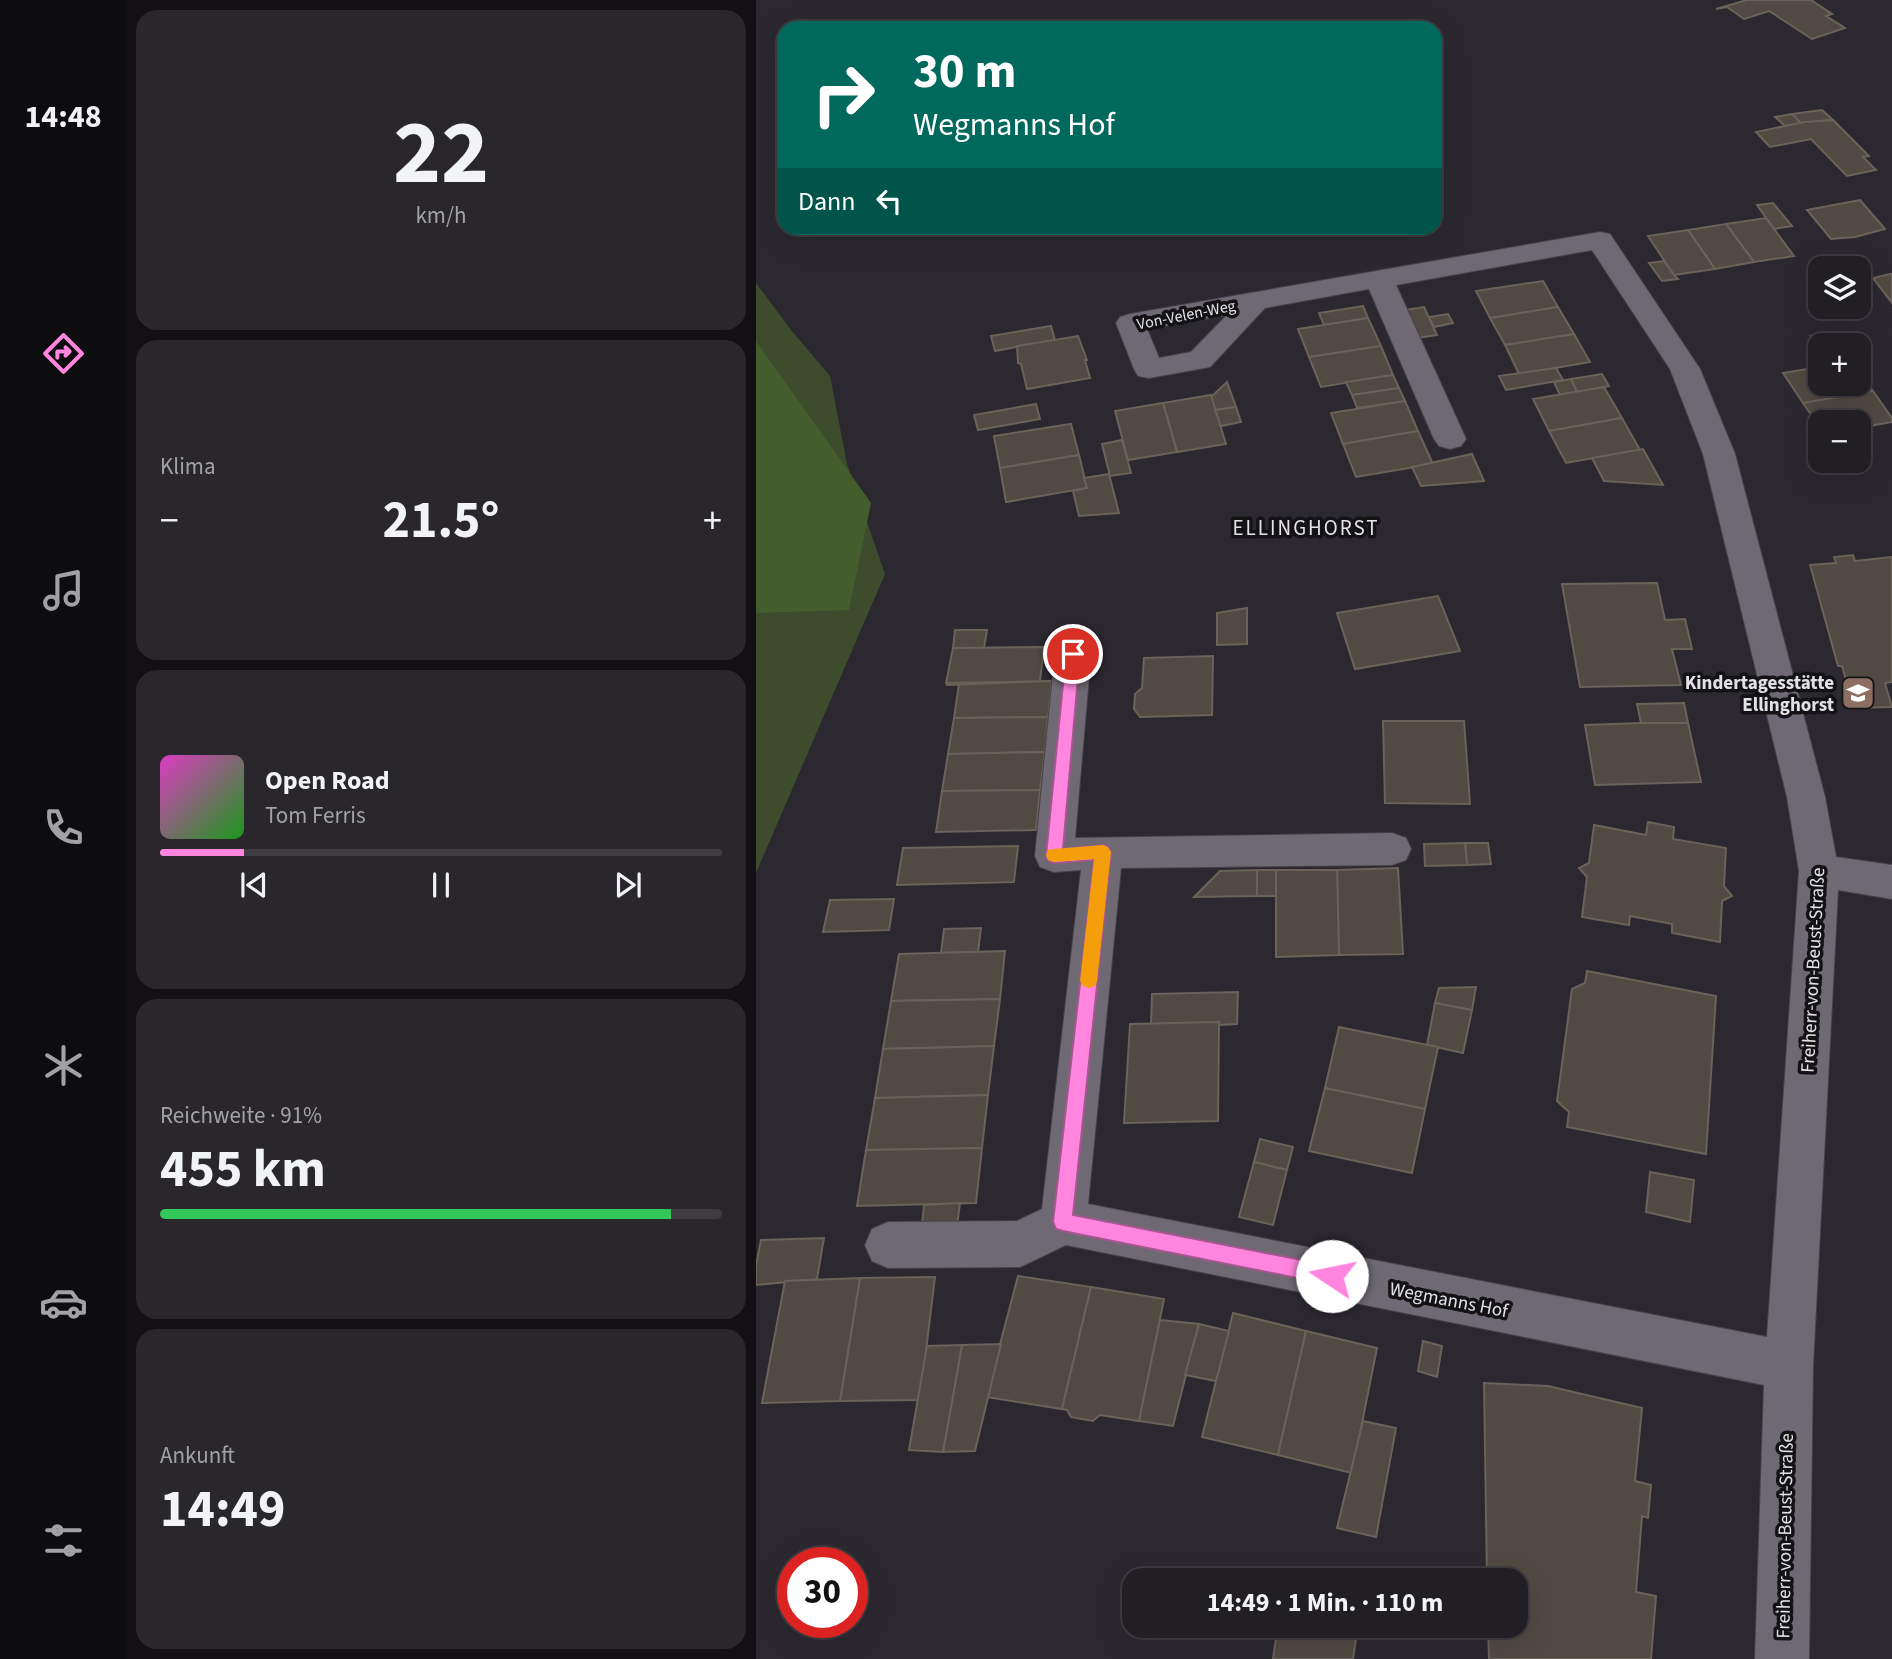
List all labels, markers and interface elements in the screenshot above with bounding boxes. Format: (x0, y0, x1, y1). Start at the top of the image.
text: 30 m (913, 37, 1017, 107)
icon: right (798, 49, 889, 140)
text: 22 (393, 89, 489, 218)
text: 14:48 (24, 94, 102, 140)
text: Wegmanns Hof (913, 102, 1115, 148)
icon: left (870, 182, 908, 220)
text: Dann (798, 183, 856, 220)
text: km/h (415, 199, 467, 232)
map controls (1808, 256, 1871, 473)
button: layers (1808, 256, 1871, 319)
street label: Von-Velen-Weg (1135, 295, 1237, 335)
icon: directions (39, 329, 88, 378)
button: + (1808, 333, 1871, 396)
button: − (1808, 410, 1871, 473)
text: Klima (160, 450, 216, 483)
text: 21.5° (383, 484, 499, 558)
text: − (160, 494, 179, 548)
text: + (703, 494, 722, 548)
district label: ELLINGHORST (1233, 513, 1379, 543)
icon: music (39, 566, 88, 615)
pin (1043, 624, 1103, 684)
icon: arrive (1054, 635, 1092, 673)
place label: Kindertagesstätte Ellinghorst (1685, 670, 1834, 719)
school or university icon: Kindertagesstätte Ellinghorst (1839, 674, 1877, 712)
text: Open Road (265, 762, 390, 799)
text: Tom Ferris (265, 799, 366, 832)
icon: phone (39, 803, 88, 852)
icon: previous (235, 866, 273, 904)
icon: pause (422, 866, 460, 904)
icon: next (609, 866, 647, 904)
street label: Freiherr-von-Beust-Straße (1795, 867, 1832, 1073)
icon: climate (39, 1041, 88, 1090)
text: Reichweite · 91% (160, 1099, 322, 1132)
text: 455 km (160, 1133, 326, 1207)
position arrow (1295, 1239, 1369, 1313)
street label: Wegmanns Hof (1387, 1276, 1512, 1325)
icon: car (39, 1278, 88, 1327)
street label: Freiherr-von-Beust-Straße (1770, 1433, 1801, 1639)
text: Ankunft (160, 1439, 235, 1472)
text: 14:49 (160, 1473, 285, 1547)
icon: filters (39, 1516, 88, 1565)
speed limit sign: 30 (777, 1547, 868, 1638)
text: 14:49 · 1 Min. · 110 m (1207, 1584, 1443, 1621)

